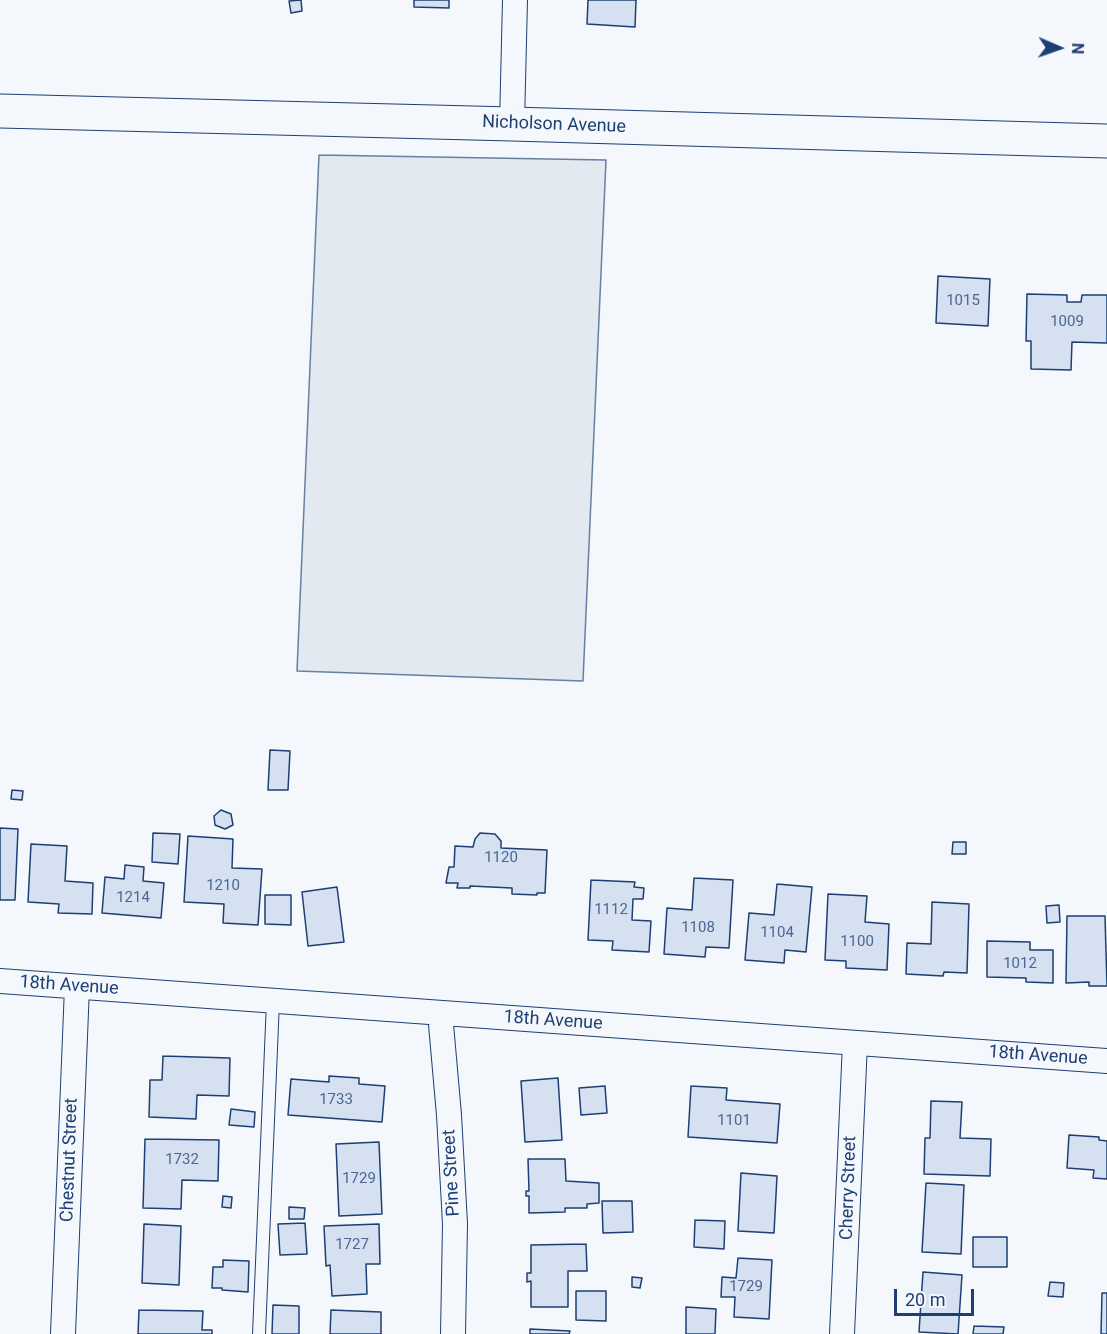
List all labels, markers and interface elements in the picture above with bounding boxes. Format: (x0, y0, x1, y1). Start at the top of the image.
north arrow (1029, 18, 1089, 78)
text: N (1068, 43, 1087, 55)
street label: Nicholson Avenue (482, 112, 626, 138)
house number: 1015 (946, 292, 980, 310)
house number: 1009 (1050, 313, 1084, 331)
house number: 1120 (484, 849, 518, 867)
house number: 1210 (206, 877, 240, 895)
house number: 1214 (116, 889, 150, 907)
house number: 1112 (594, 901, 628, 919)
house number: 1108 (681, 919, 715, 937)
house number: 1104 (760, 924, 794, 942)
house number: 1100 (840, 933, 874, 951)
house number: 1012 (1003, 955, 1037, 973)
street label: 18th Avenue (19, 972, 119, 1000)
street label: 18th Avenue (503, 1007, 603, 1035)
street label: 18th Avenue (988, 1042, 1088, 1070)
house number: 1733 (319, 1091, 353, 1109)
street label: Chestnut Street (57, 1098, 83, 1222)
house number: 1101 (717, 1112, 751, 1130)
street label: Pine Street (439, 1129, 465, 1217)
street label: Cherry Street (836, 1136, 862, 1240)
house number: 1732 (165, 1151, 199, 1169)
house number: 1729 (342, 1170, 376, 1188)
house number: 1727 (335, 1236, 369, 1254)
scale bar (897, 1277, 976, 1315)
house number: 1729 (729, 1278, 763, 1296)
text: 20 m (905, 1289, 945, 1310)

